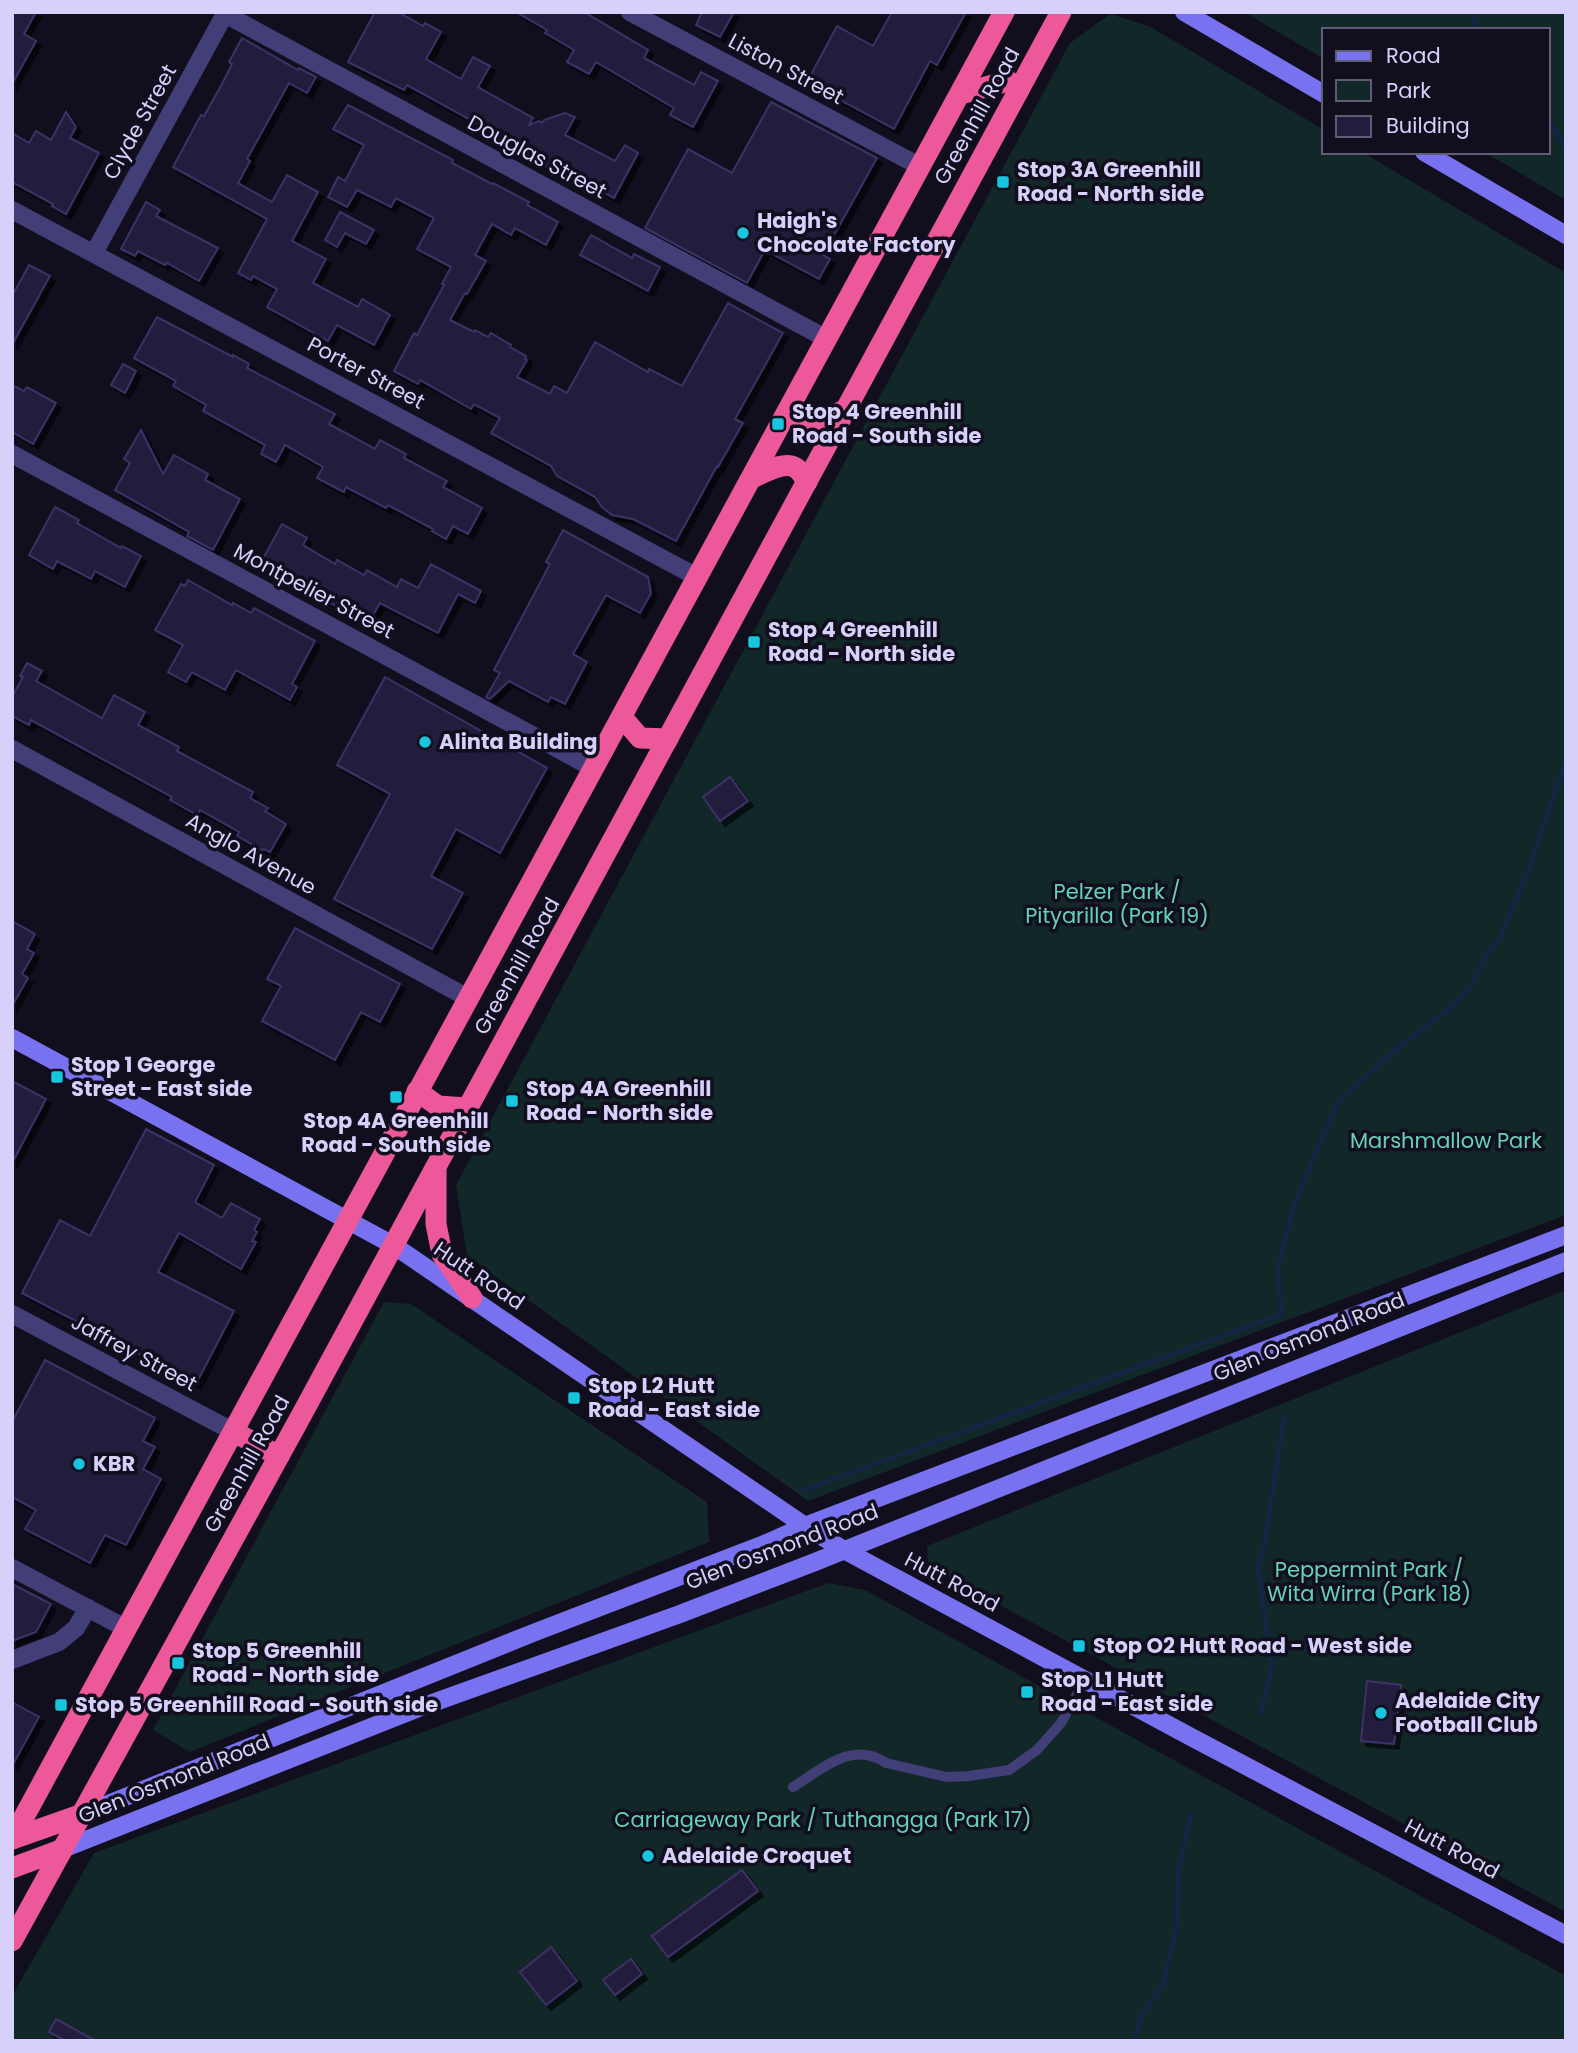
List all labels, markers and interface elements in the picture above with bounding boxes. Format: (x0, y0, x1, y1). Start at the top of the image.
street label: Liston Street (723, 26, 849, 111)
legend (1322, 28, 1550, 154)
text: Road (1386, 41, 1441, 70)
street label: Greenhill Road (927, 42, 1026, 190)
street label: Clyde Street (96, 59, 183, 185)
text: Park (1386, 76, 1431, 105)
street label: Douglas Street (463, 108, 612, 205)
text: Building (1386, 111, 1470, 140)
place label: Stop 3A Greenhill Road - North side (1017, 155, 1204, 208)
marker: Stop 3A Greenhill Road - North side (995, 174, 1011, 190)
place label: Haigh's Chocolate Factory (757, 206, 956, 259)
marker: Haigh's Chocolate Factory (735, 225, 751, 241)
street label: Porter Street (302, 329, 430, 416)
place label: Stop 4 Greenhill Road - South side (792, 397, 981, 450)
marker: Stop 4 Greenhill Road - South side (770, 416, 786, 432)
street label: Montpelier Street (229, 536, 400, 645)
place label: Stop 4 Greenhill Road - North side (768, 615, 955, 668)
marker: Stop 4 Greenhill Road - North side (746, 634, 762, 650)
place label: Alinta Building (439, 727, 598, 756)
marker: Alinta Building (417, 734, 433, 750)
street label: Anglo Avenue (181, 806, 322, 901)
park label: Pelzer Park / Pityarilla (Park 19) (1025, 877, 1209, 930)
street label: Greenhill Road (467, 892, 566, 1040)
place label: Stop 1 George Street - East side (71, 1050, 252, 1103)
marker: Stop 1 George Street - East side (49, 1069, 65, 1085)
place label: Stop 4A Greenhill Road - North side (526, 1074, 713, 1127)
marker: Stop 4A Greenhill Road - South side (388, 1089, 404, 1105)
marker: Stop 4A Greenhill Road - North side (504, 1093, 520, 1109)
place label: Stop 4A Greenhill Road - South side (301, 1106, 491, 1159)
park label: Marshmallow Park (1350, 1126, 1542, 1155)
street label: Hutt Road (428, 1235, 530, 1317)
street label: Glen Osmond Road (1209, 1285, 1409, 1388)
street label: Jaffrey Street (66, 1307, 202, 1398)
place label: Stop L2 Hutt Road - East side (588, 1371, 760, 1424)
street label: Greenhill Road (197, 1390, 296, 1538)
marker: Stop L2 Hutt Road - East side (566, 1390, 582, 1406)
place label: KBR (93, 1449, 135, 1478)
marker: KBR (71, 1456, 87, 1472)
street label: Glen Osmond Road (681, 1496, 882, 1597)
street label: Hutt Road (900, 1544, 1005, 1619)
park label: Peppermint Park / Wita Wirra (Park 18) (1267, 1555, 1471, 1608)
place label: Stop O2 Hutt Road - West side (1093, 1631, 1412, 1660)
place label: Stop 5 Greenhill Road - North side (192, 1636, 379, 1689)
marker: Stop O2 Hutt Road - West side (1071, 1638, 1087, 1654)
marker: Stop 5 Greenhill Road - North side (170, 1655, 186, 1671)
place label: Stop L1 Hutt Road - East side (1041, 1665, 1213, 1718)
marker: Stop L1 Hutt Road - East side (1019, 1684, 1035, 1700)
place label: Adelaide City Football Club (1395, 1686, 1541, 1739)
place label: Stop 5 Greenhill Road - South side (75, 1690, 438, 1719)
marker: Stop 5 Greenhill Road - South side (53, 1697, 69, 1713)
marker: Adelaide City Football Club (1373, 1705, 1389, 1721)
street label: Glen Osmond Road (74, 1727, 274, 1830)
park label: Carriageway Park / Tuthangga (Park 17) (614, 1805, 1032, 1834)
street label: Hutt Road (1400, 1811, 1505, 1886)
place label: Adelaide Croquet (662, 1841, 851, 1870)
marker: Adelaide Croquet (640, 1848, 656, 1864)

